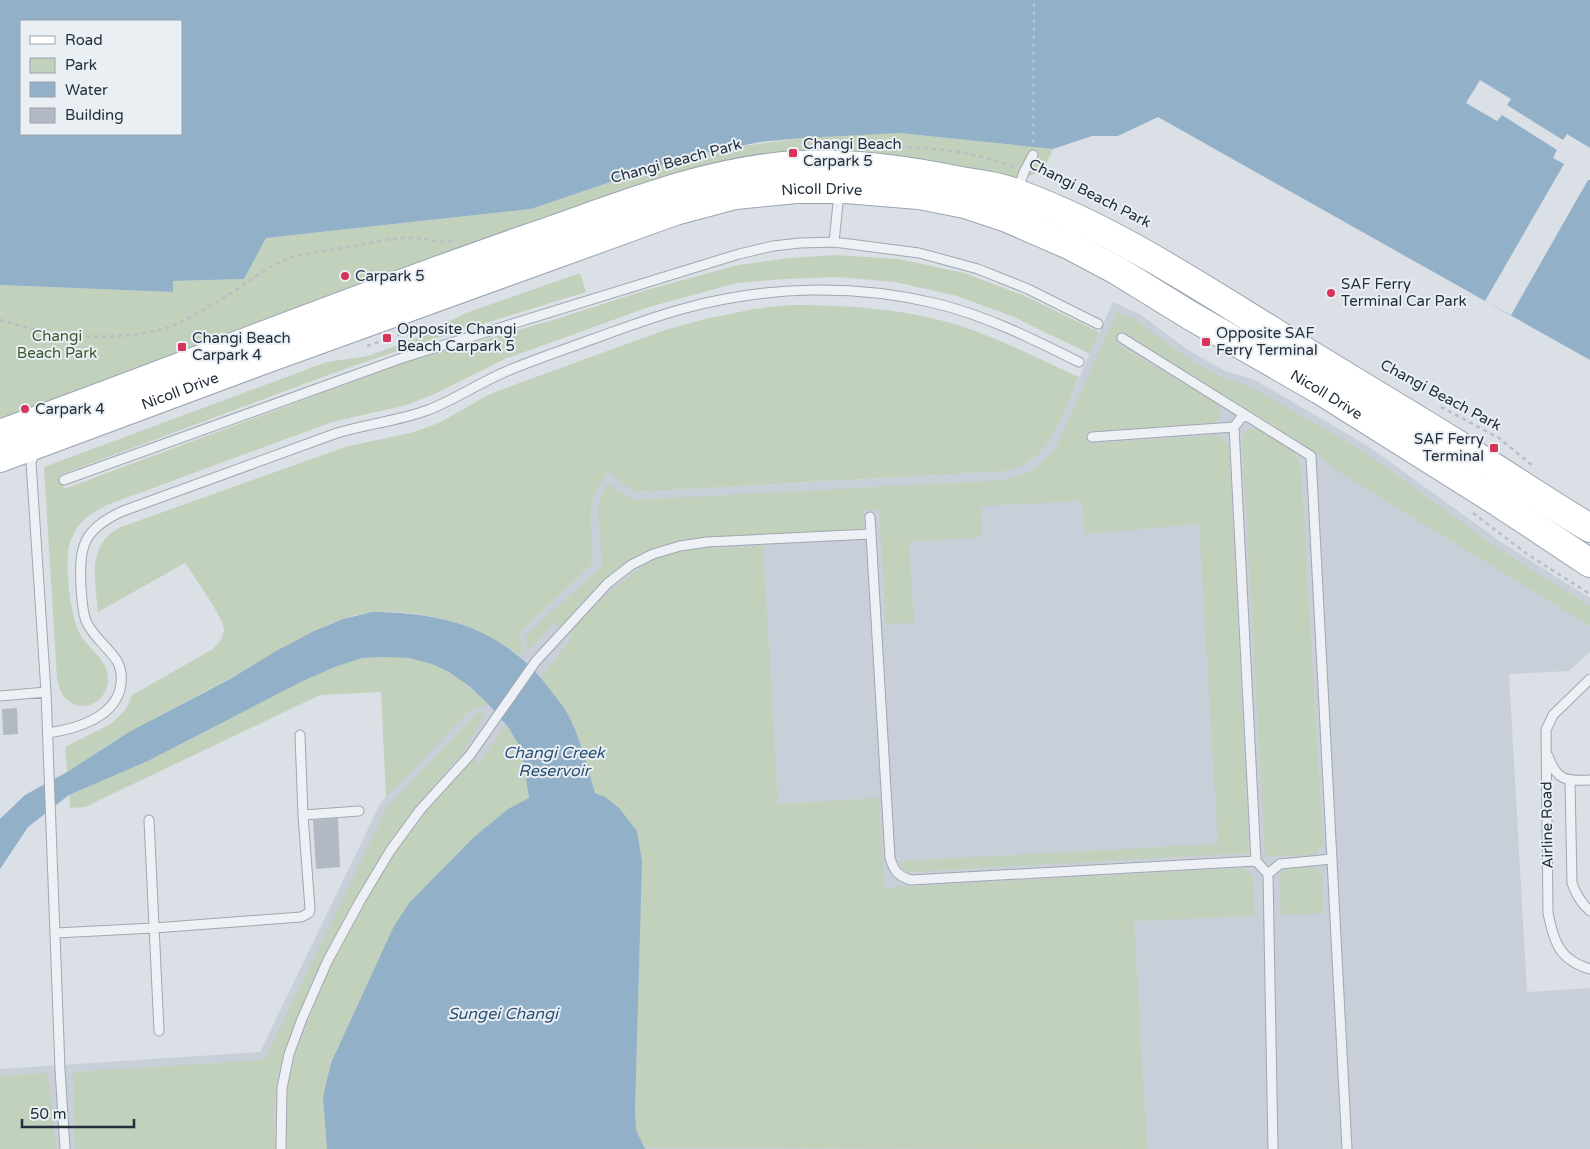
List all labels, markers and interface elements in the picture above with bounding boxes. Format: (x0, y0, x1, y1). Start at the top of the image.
legend (20, 20, 182, 135)
text: Road (65, 31, 103, 49)
text: Park (65, 56, 97, 74)
text: Water (65, 81, 108, 99)
text: Building (65, 106, 124, 124)
street label: Changi Beach Park (609, 135, 743, 187)
place label: Changi Beach Carpark 5 (803, 135, 902, 170)
marker: Changi Beach Carpark 5 (787, 147, 799, 159)
street label: Changi Beach Park (1026, 154, 1154, 232)
street label: Nicoll Drive (780, 180, 863, 199)
place label: Carpark 5 (355, 267, 425, 285)
marker: Carpark 5 (339, 270, 351, 282)
place label: SAF Ferry Terminal Car Park (1341, 275, 1467, 310)
marker: SAF Ferry Terminal Car Park (1325, 287, 1337, 299)
place label: Opposite Changi Beach Carpark 5 (397, 320, 516, 355)
place label: Opposite SAF Ferry Terminal (1216, 324, 1318, 359)
park label: Changi Beach Park (17, 327, 97, 362)
place label: Changi Beach Carpark 4 (192, 329, 291, 364)
marker: Opposite Changi Beach Carpark 5 (381, 332, 393, 344)
marker: Opposite SAF Ferry Terminal (1200, 336, 1212, 348)
marker: Changi Beach Carpark 4 (176, 341, 188, 353)
street label: Changi Beach Park (1377, 355, 1505, 435)
street label: Nicoll Drive (1287, 366, 1366, 423)
street label: Nicoll Drive (139, 368, 221, 414)
place label: Carpark 4 (35, 400, 105, 418)
marker: Carpark 4 (19, 403, 31, 415)
place label: SAF Ferry Terminal (1414, 430, 1484, 465)
marker: SAF Ferry Terminal (1488, 442, 1500, 454)
water label: Changi Creek Reservoir (503, 743, 606, 781)
street label: Airline Road (1537, 781, 1557, 869)
water label: Sungei Changi (448, 1004, 560, 1024)
scale bar (22, 1096, 135, 1128)
text: 50 m (30, 1105, 67, 1123)

